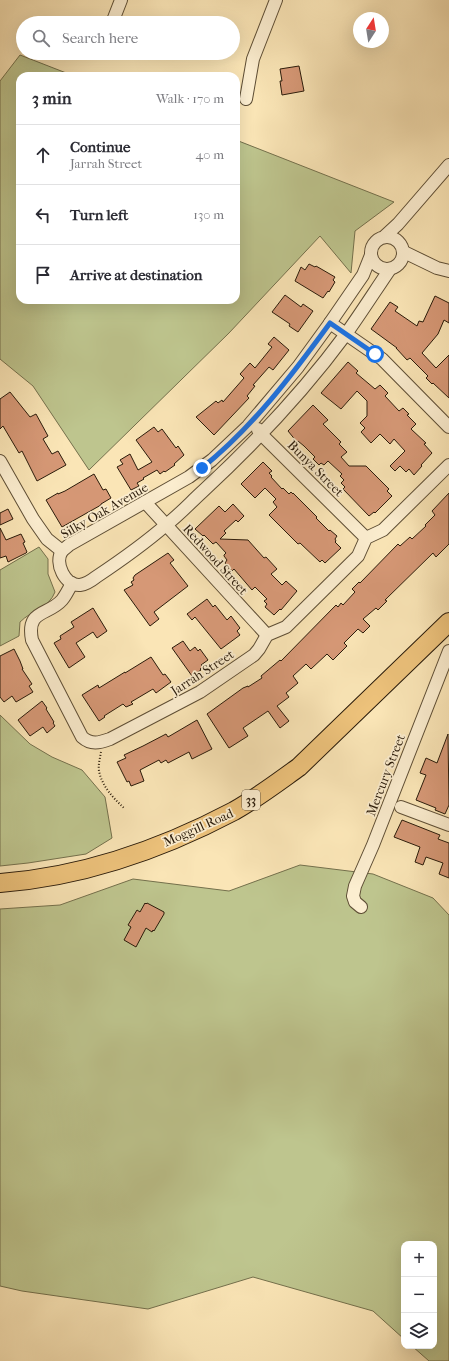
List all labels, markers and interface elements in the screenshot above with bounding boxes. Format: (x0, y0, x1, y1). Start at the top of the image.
north arrow (353, 12, 389, 48)
search box (16, 16, 240, 60)
icon: search (30, 27, 52, 49)
text: Search here (62, 29, 138, 47)
text: 3 min (32, 88, 72, 108)
text: Walk · 170 m (156, 91, 224, 106)
text: Continue (70, 138, 130, 156)
icon: ahead (32, 144, 54, 166)
text: 40 m (196, 147, 224, 162)
text: Jarrah Street (70, 156, 142, 171)
icon: left (32, 204, 54, 226)
text: Turn left (70, 206, 128, 224)
text: 130 m (193, 207, 224, 222)
icon: arrive (32, 264, 54, 286)
text: Arrive at destination (70, 266, 202, 284)
route start (366, 345, 384, 363)
street label: Bunya Street (285, 437, 347, 500)
route end (193, 459, 211, 477)
street label: Silky Oak Avenue (58, 479, 151, 541)
street label: Redwood Street (180, 521, 251, 598)
street label: Jarrah Street (167, 646, 237, 699)
street label: Mercury Street (363, 732, 408, 818)
road number: 33 (242, 790, 260, 810)
street label: Moggill Road (161, 805, 236, 850)
map controls (401, 1241, 437, 1349)
button: + (401, 1241, 437, 1277)
button: − (401, 1277, 437, 1313)
button: layers (401, 1313, 437, 1349)

